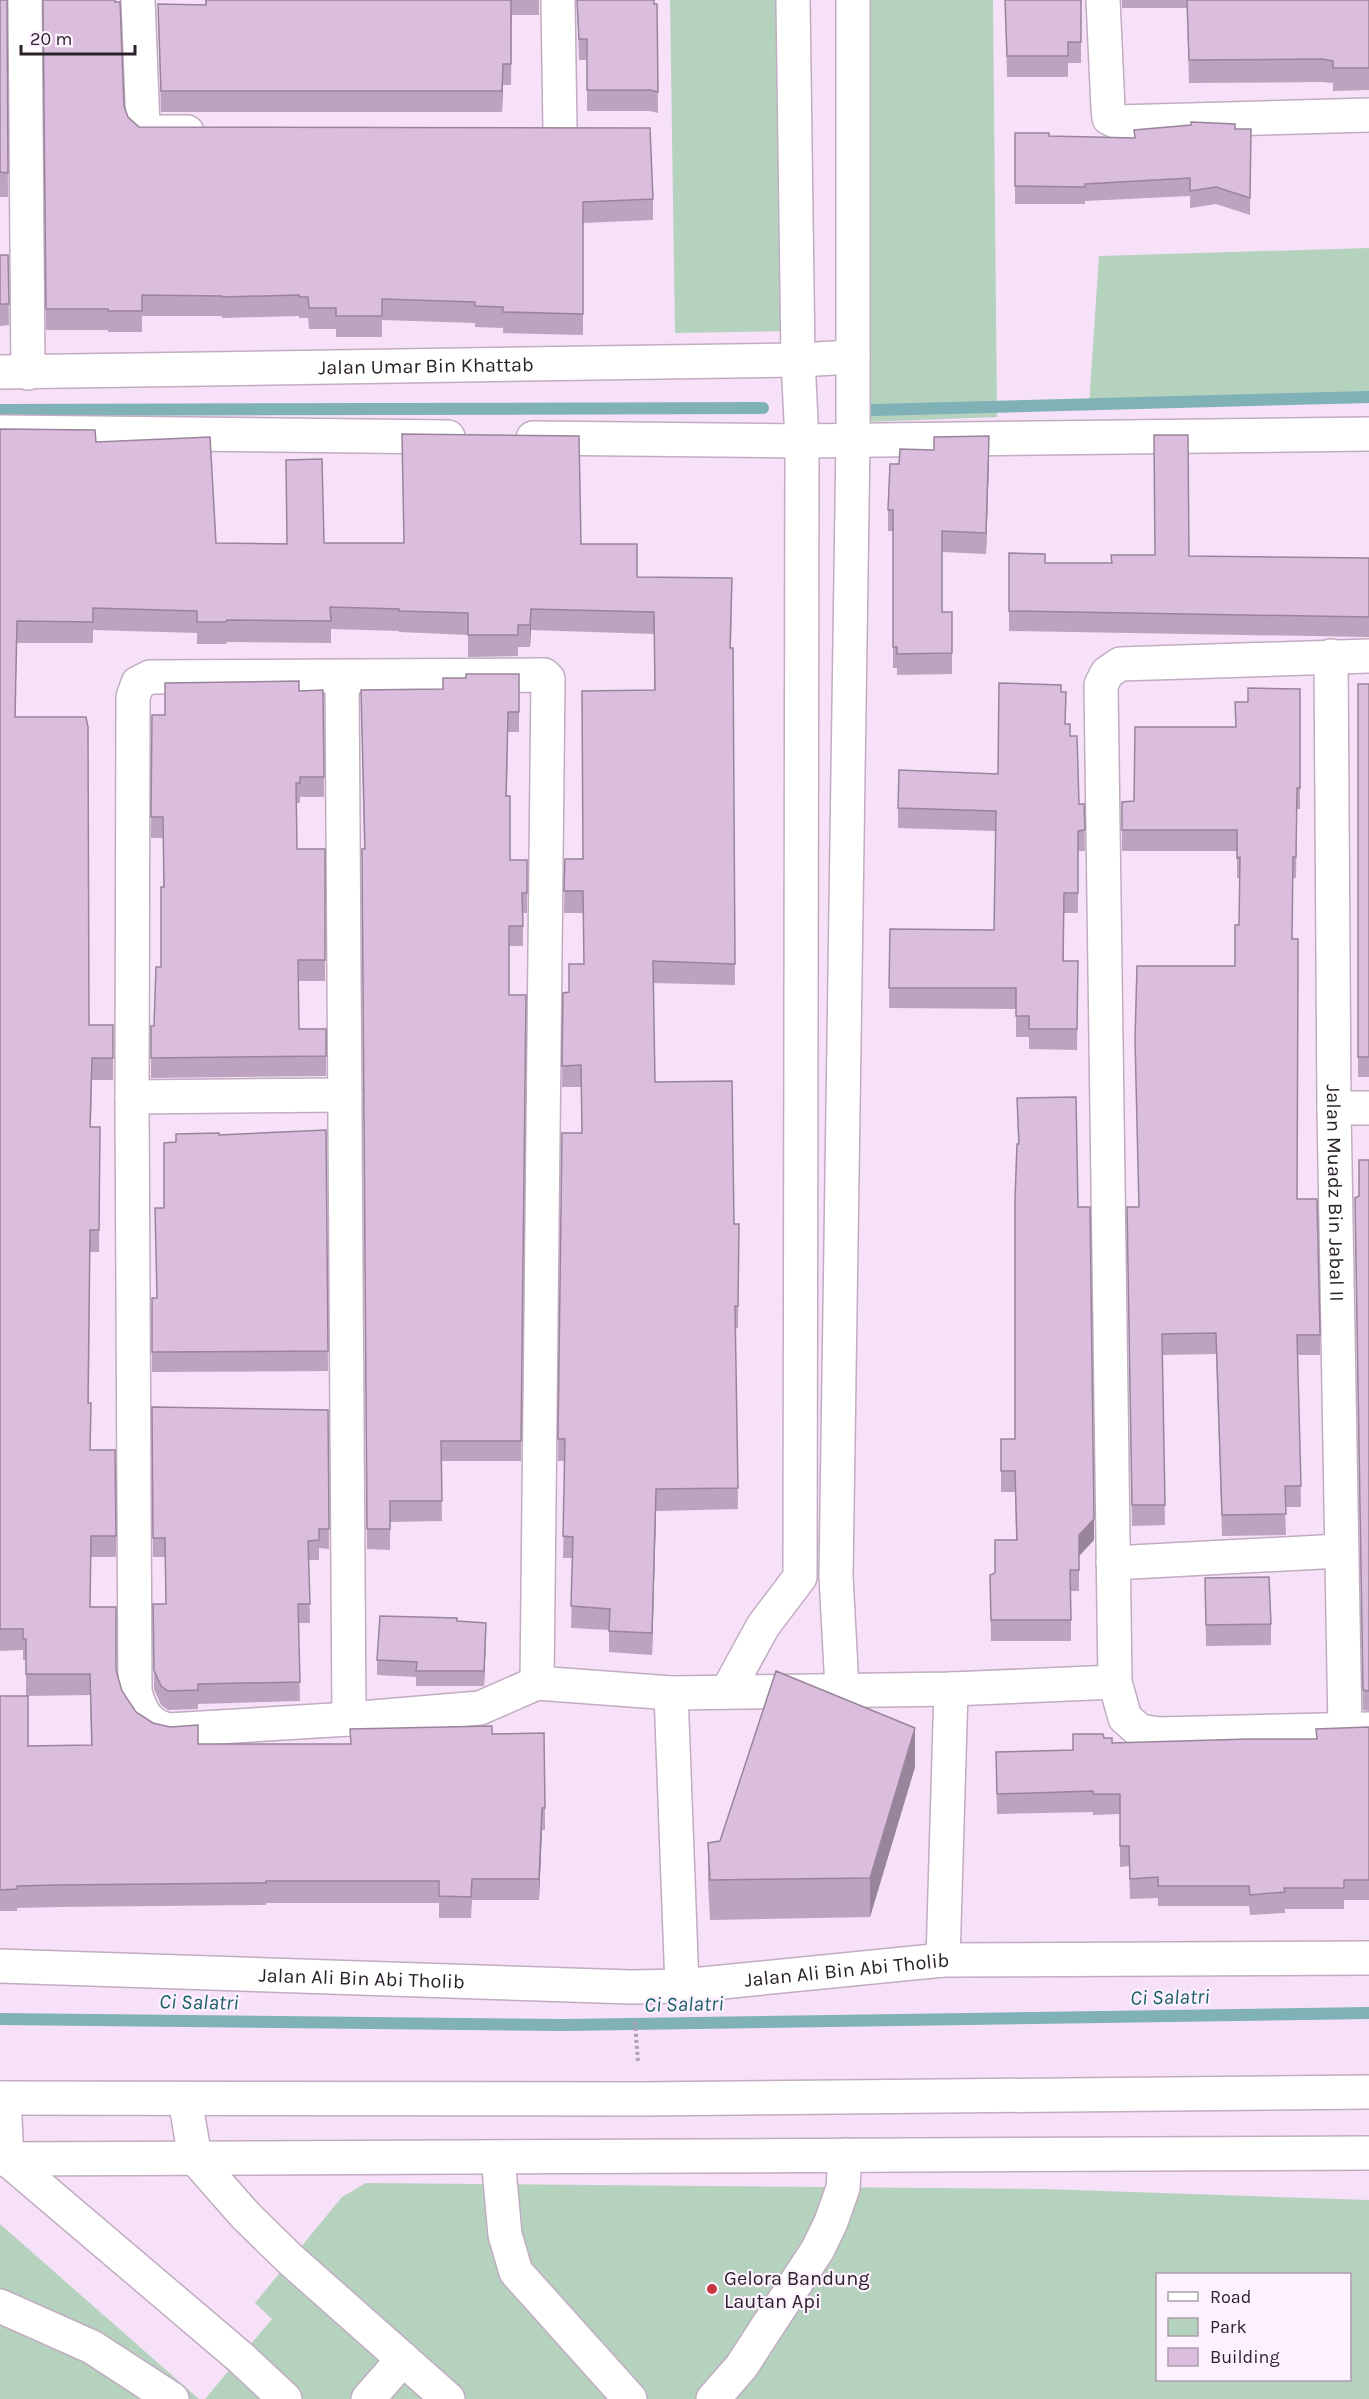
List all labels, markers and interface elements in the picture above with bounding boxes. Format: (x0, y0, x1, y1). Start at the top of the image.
scale bar (21, 18, 135, 56)
text: 20 m (30, 28, 72, 50)
street label: Jalan Umar Bin Khattab (318, 352, 534, 379)
street label: Jalan Muadz Bin Jabal II (1322, 1084, 1349, 1302)
street label: Jalan Ali Bin Abi Tholib (743, 1948, 949, 1991)
street label: Jalan Ali Bin Abi Tholib (258, 1963, 465, 1993)
water label: Ci Salatri (1130, 1984, 1210, 2010)
water label: Ci Salatri (159, 1989, 239, 2015)
water label: Ci Salatri (644, 1991, 724, 2017)
place label: Gelora Bandung Lautan Api (724, 2267, 870, 2313)
legend (1156, 2273, 1351, 2381)
marker: Gelora Bandung Lautan Api (705, 2282, 719, 2296)
text: Road (1210, 2286, 1251, 2308)
text: Park (1210, 2316, 1247, 2338)
text: Building (1210, 2346, 1280, 2368)

